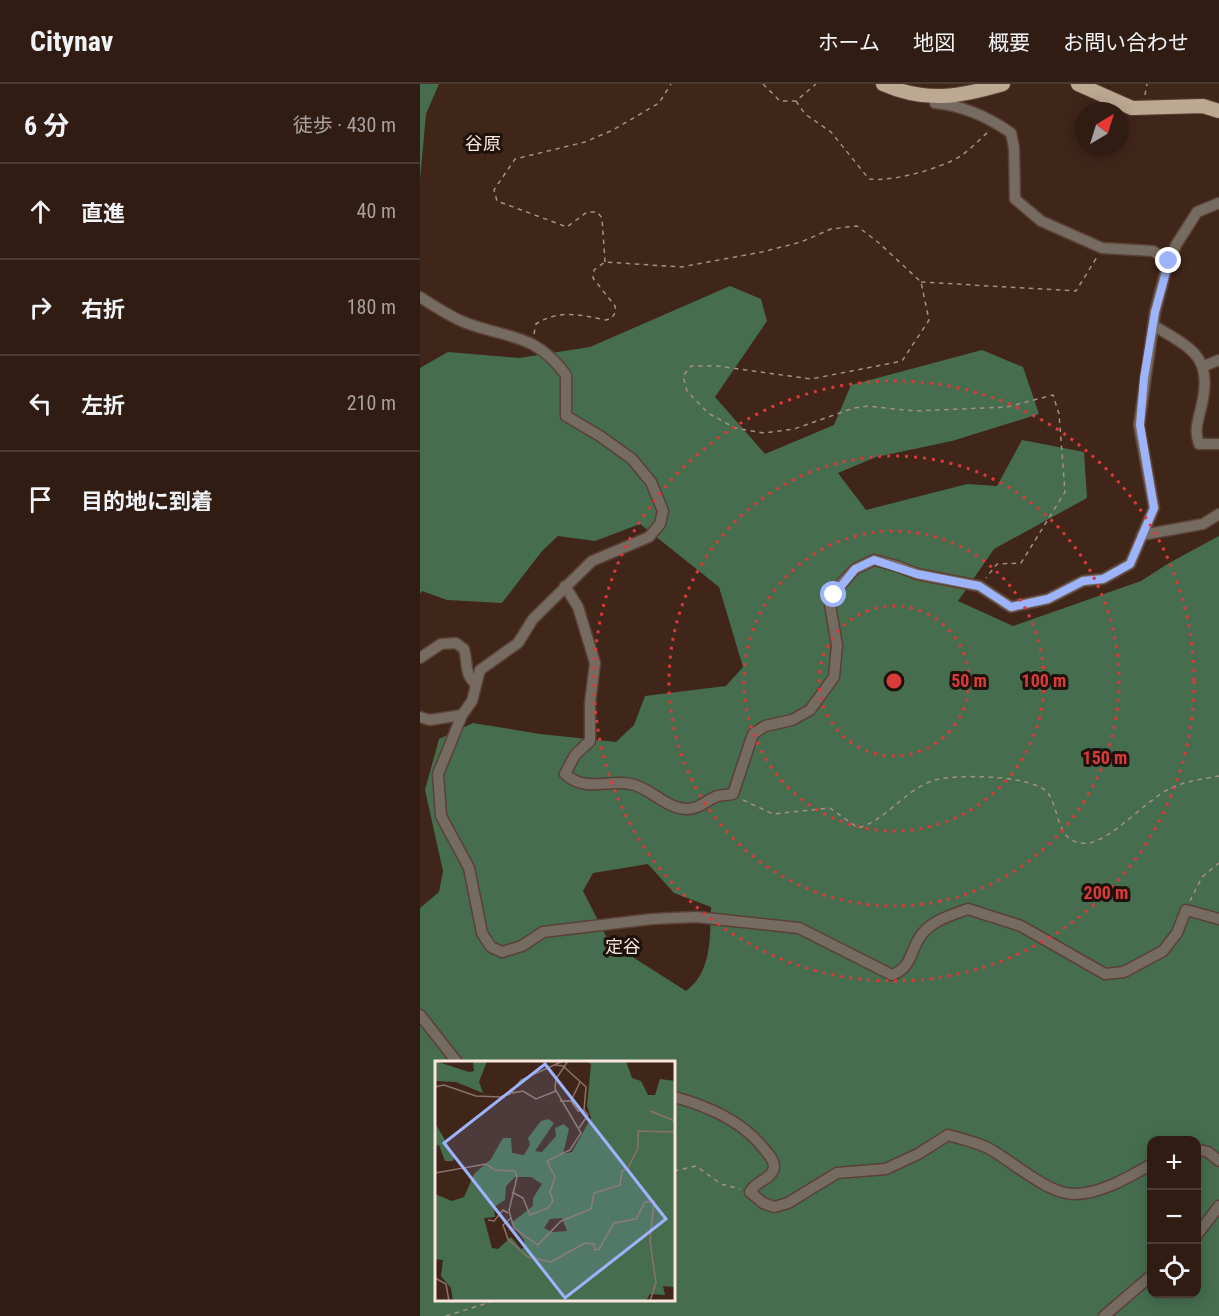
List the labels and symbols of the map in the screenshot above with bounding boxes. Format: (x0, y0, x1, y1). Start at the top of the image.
north arrow (1075, 102, 1129, 156)
district label: 谷原 (465, 133, 501, 154)
route end (1155, 247, 1181, 273)
route start (820, 581, 846, 607)
text: 50 m (951, 670, 987, 691)
text: 100 m (1022, 670, 1066, 691)
centre of rings (884, 671, 904, 691)
text: 150 m (1083, 747, 1127, 768)
text: 200 m (1084, 882, 1128, 903)
district label: 定谷 (605, 936, 641, 957)
inset map (435, 1061, 675, 1301)

